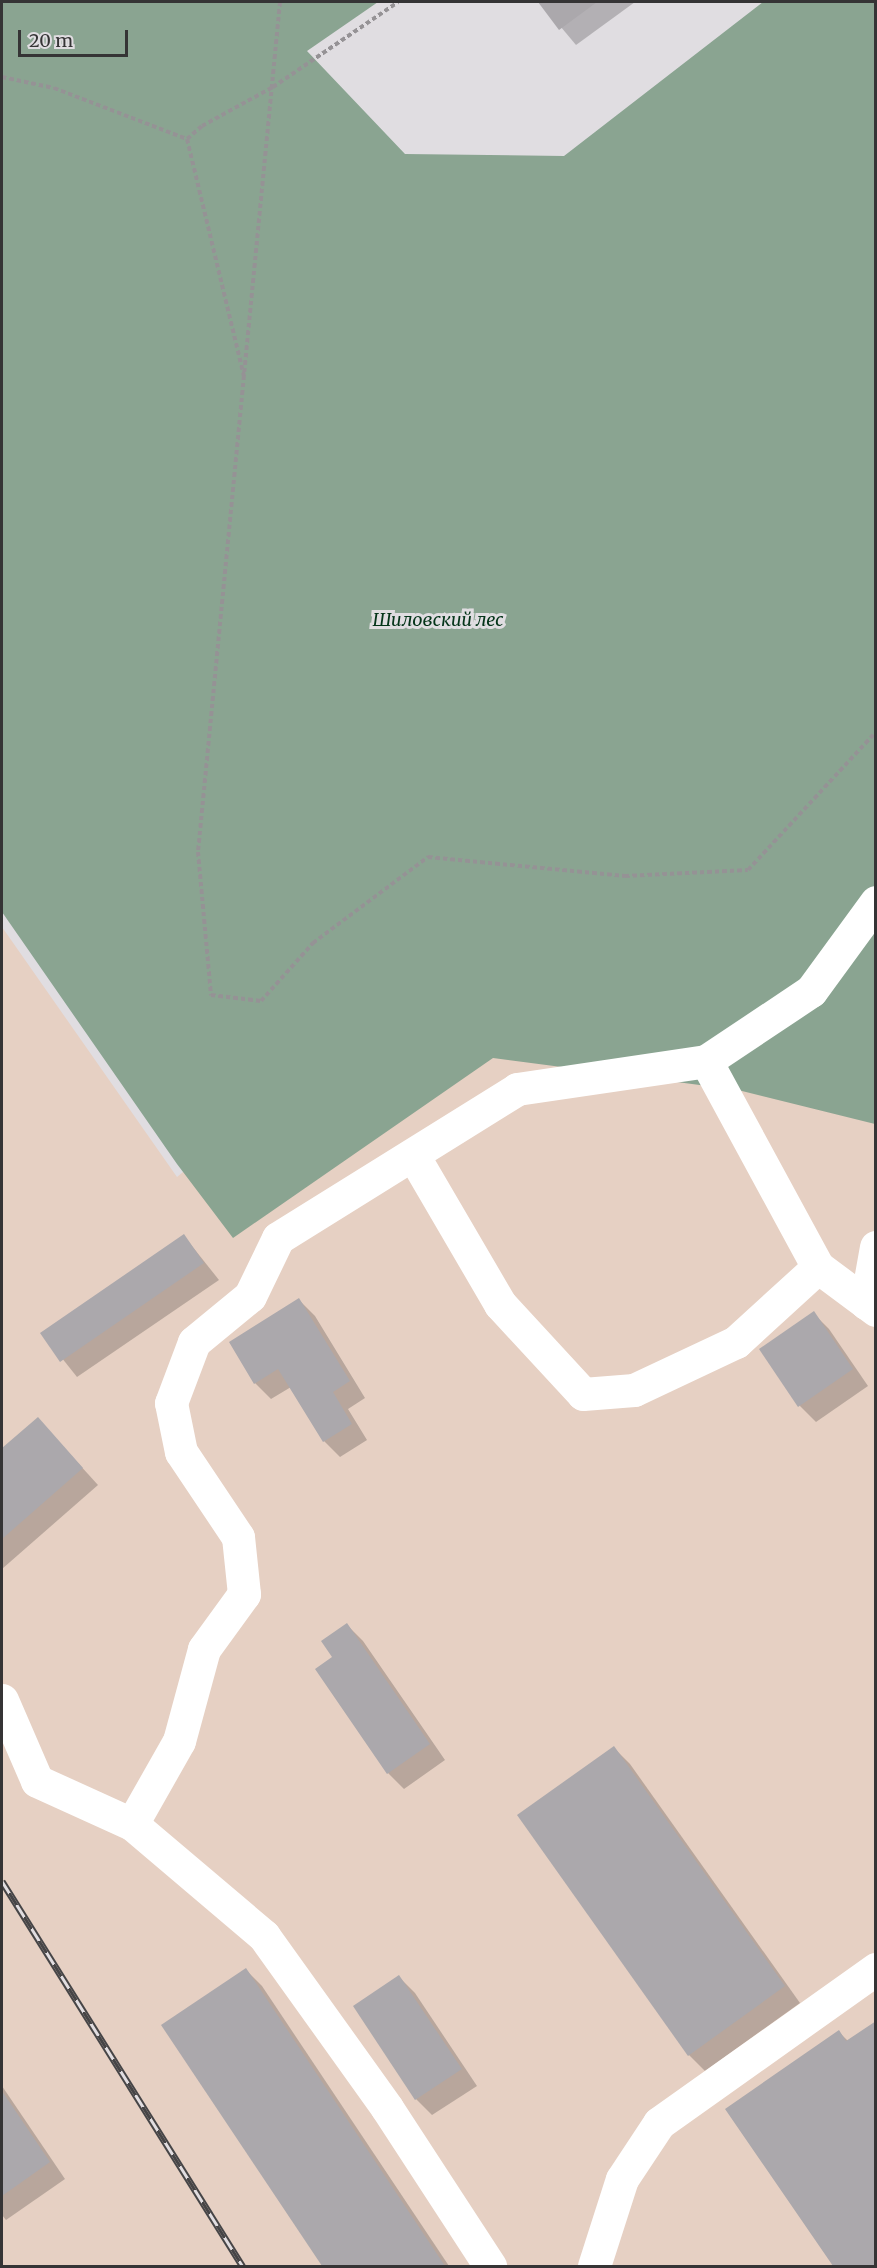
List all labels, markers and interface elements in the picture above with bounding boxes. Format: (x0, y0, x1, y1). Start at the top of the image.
scale bar (21, 18, 130, 56)
text: 20 m (29, 29, 73, 52)
park label: Шиловский лес (372, 609, 504, 631)

